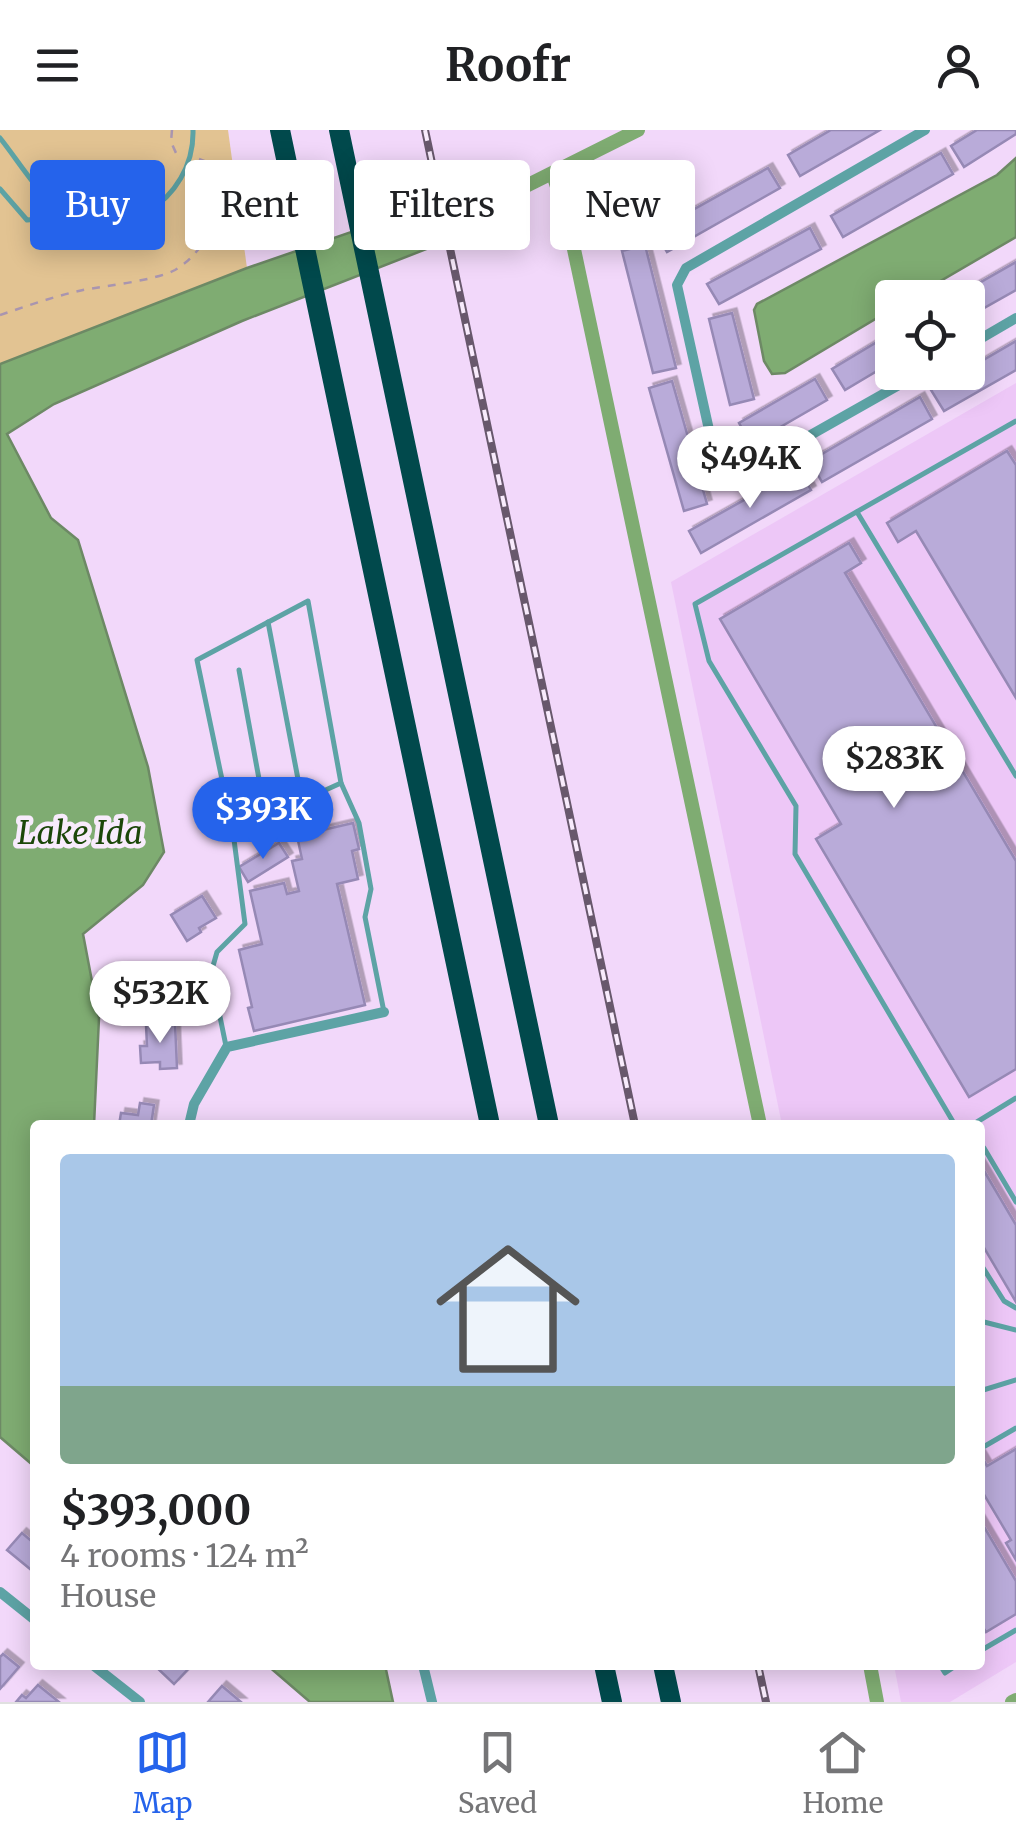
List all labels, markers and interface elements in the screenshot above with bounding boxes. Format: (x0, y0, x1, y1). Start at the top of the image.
text: Roofr (445, 37, 571, 93)
icon: menu (30, 38, 85, 93)
icon: person (931, 38, 986, 93)
chip: Buy (30, 160, 165, 250)
chip: Rent (185, 160, 334, 250)
chip: Filters (354, 160, 530, 250)
chip: New (550, 160, 695, 250)
map controls (875, 280, 985, 390)
button: locate (875, 280, 985, 390)
pin: $494K (680, 426, 820, 511)
text: $494K (699, 438, 801, 478)
pin: $283K (824, 726, 964, 811)
text: $283K (844, 738, 944, 778)
pin: $393K (193, 777, 333, 862)
text: $393K (214, 789, 312, 829)
water label: Lake Ida (17, 813, 143, 853)
pin: $532K (90, 961, 230, 1046)
text: $532K (112, 973, 208, 1013)
icon: home (418, 1219, 598, 1399)
text: $393,000 (60, 1484, 251, 1536)
text: 4 rooms · 124 m² (60, 1536, 309, 1576)
text: House (60, 1576, 156, 1616)
tab: Map (133, 1725, 192, 1821)
tab: Saved (458, 1725, 537, 1821)
tab: Home (803, 1725, 883, 1821)

